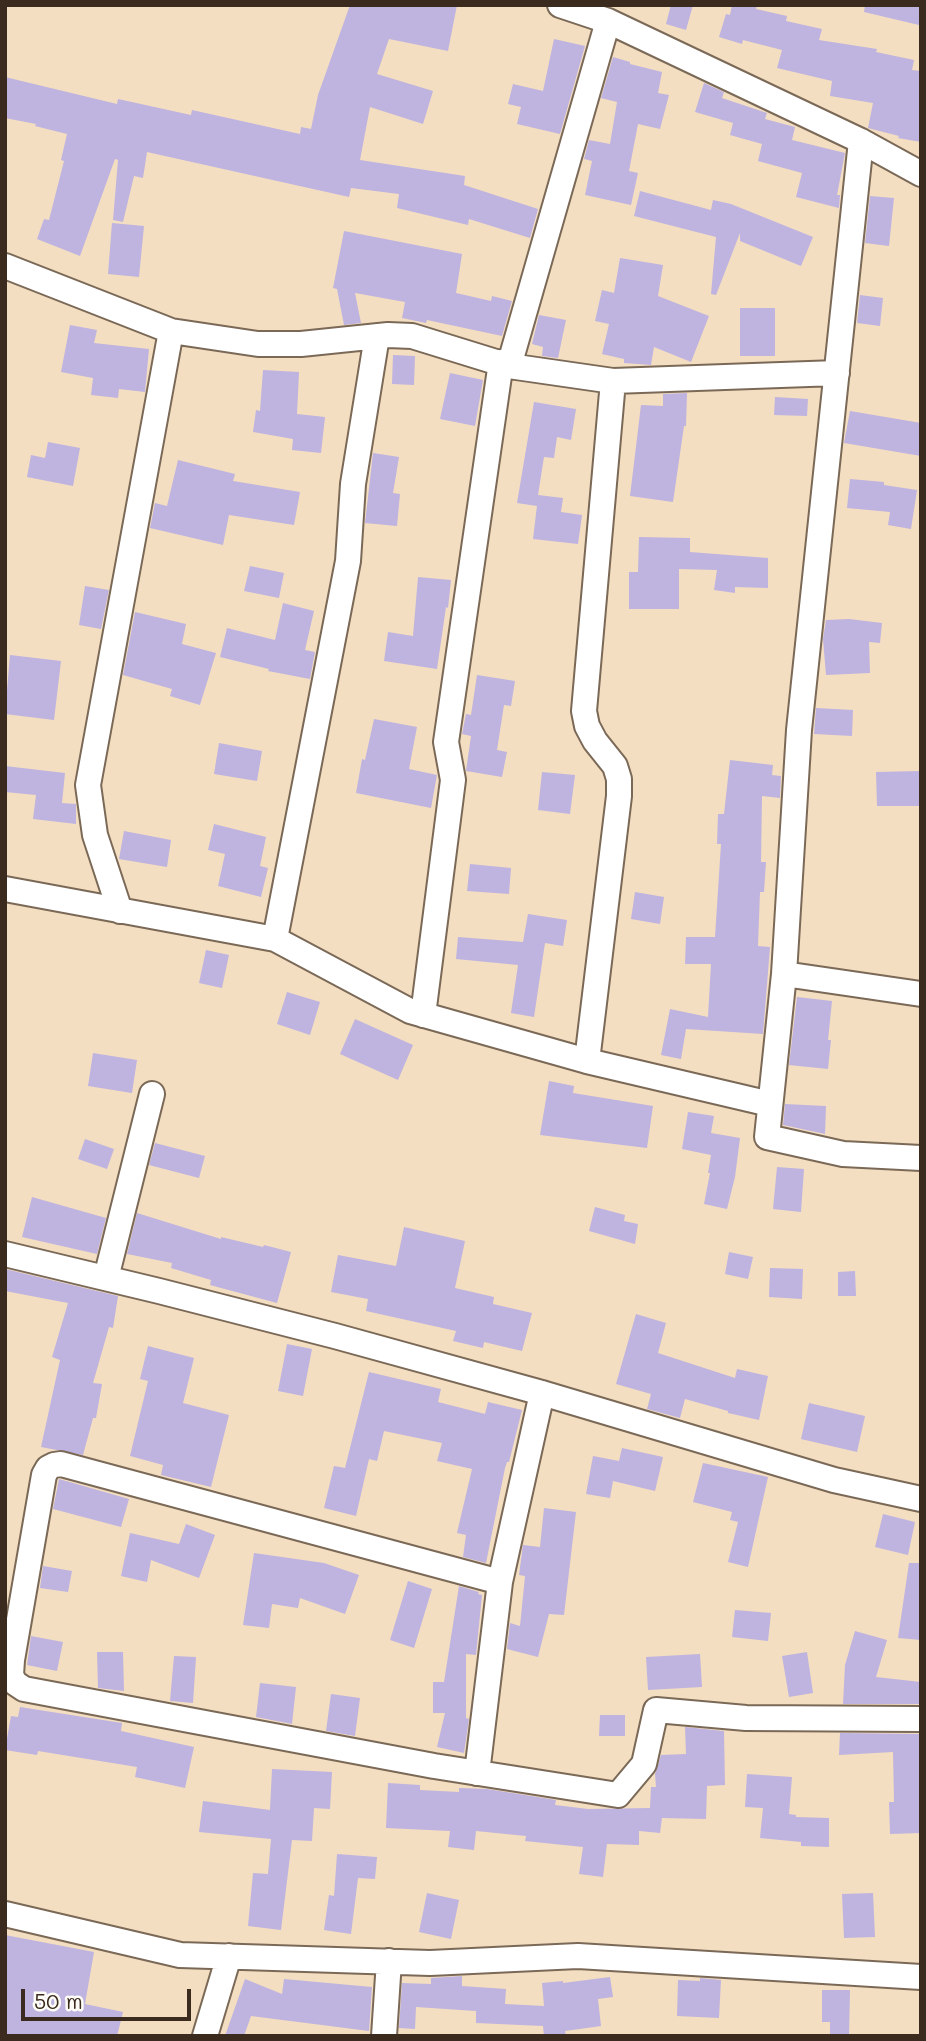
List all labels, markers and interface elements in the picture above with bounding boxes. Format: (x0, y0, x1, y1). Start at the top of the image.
scale bar (24, 1974, 194, 2018)
text: 50 m (34, 1987, 83, 2014)

